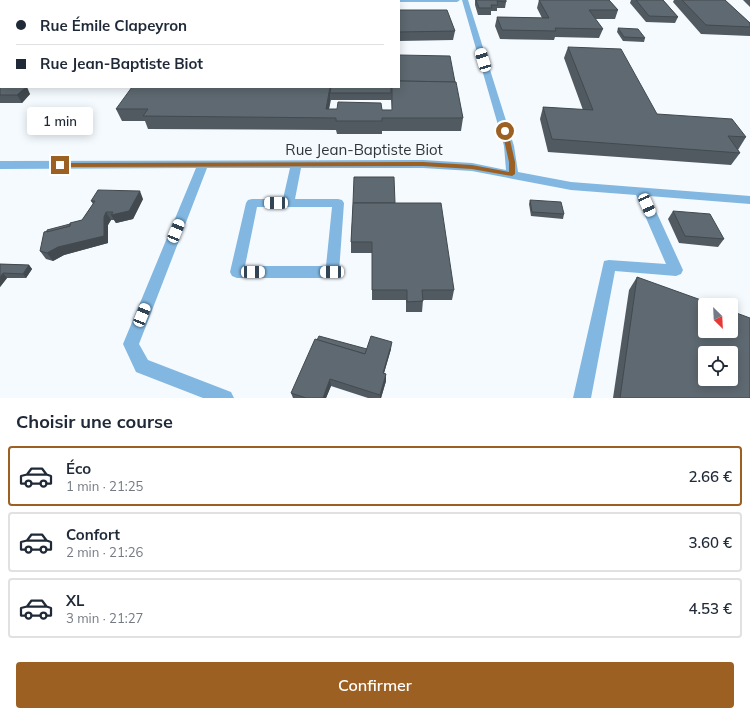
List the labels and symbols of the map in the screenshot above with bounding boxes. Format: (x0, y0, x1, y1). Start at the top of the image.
car (474, 47, 492, 73)
callout: 1 min (27, 107, 93, 135)
route start (496, 122, 514, 140)
street label: Rue Jean-Baptiste Biot (285, 140, 443, 159)
route end (51, 156, 69, 174)
car (637, 192, 657, 218)
car (264, 197, 288, 209)
car (166, 218, 186, 244)
car (241, 266, 265, 278)
car (320, 266, 344, 278)
north arrow (698, 298, 738, 338)
car (132, 302, 152, 328)

